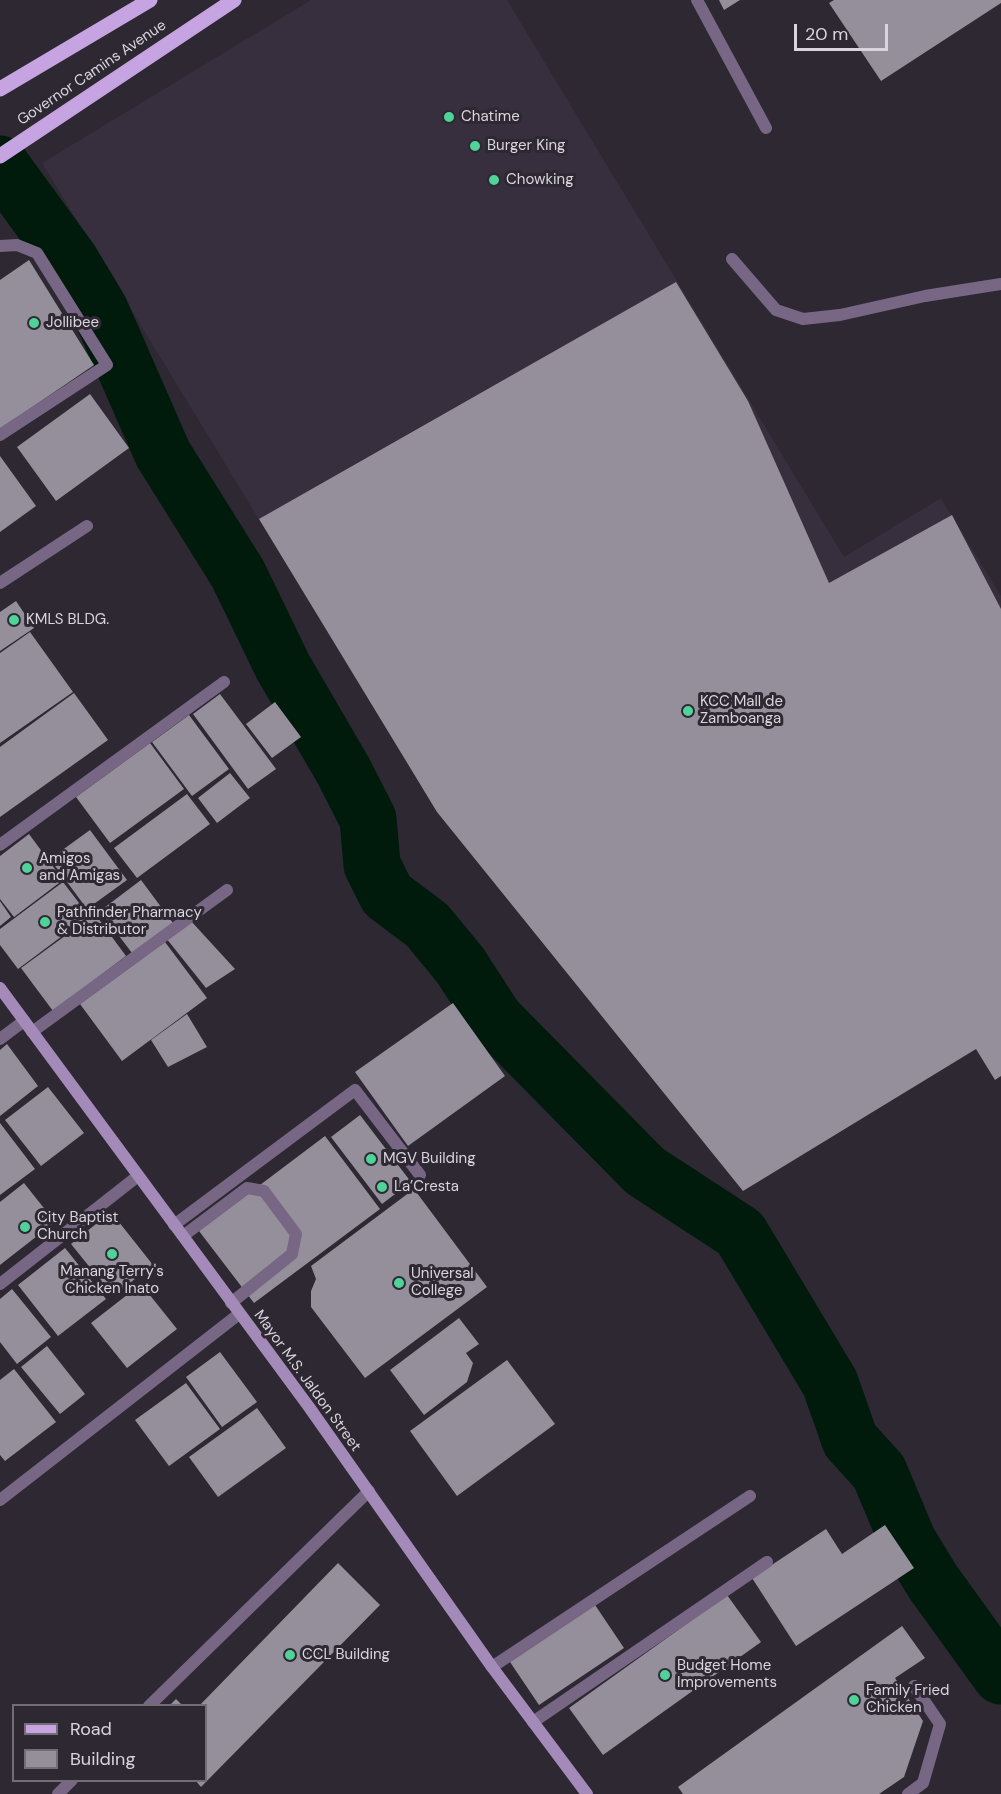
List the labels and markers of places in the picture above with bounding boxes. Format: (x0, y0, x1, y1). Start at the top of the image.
place label: Chatime (461, 108, 520, 126)
marker: Chatime (442, 110, 456, 124)
place label: Burger King (487, 137, 565, 155)
marker: Burger King (468, 139, 482, 153)
place label: Chowking (506, 171, 574, 189)
marker: Chowking (487, 173, 501, 187)
place label: Jollibee (46, 314, 99, 332)
marker: Jollibee (27, 316, 41, 330)
place label: KMLS BLDG. (26, 611, 109, 629)
marker: KMLS BLDG. (7, 613, 21, 627)
place label: KCC Mall de Zamboanga (700, 693, 783, 728)
marker: KCC Mall de Zamboanga (681, 704, 695, 718)
place label: Amigos and Amigas (39, 850, 120, 885)
marker: Amigos and Amigas (20, 861, 34, 875)
place label: Pathfinder Pharmacy & Distributor (57, 904, 202, 939)
marker: Pathfinder Pharmacy & Distributor (38, 915, 52, 929)
place label: MGV Building (383, 1150, 476, 1168)
marker: MGV Building (364, 1152, 378, 1166)
place label: La’Cresta (394, 1178, 459, 1196)
marker: La’Cresta (375, 1180, 389, 1194)
place label: City Baptist Church (37, 1209, 118, 1244)
marker: City Baptist Church (18, 1220, 32, 1234)
marker: Manang Terry's Chicken Inato (105, 1247, 119, 1261)
place label: Manang Terry's Chicken Inato (60, 1263, 164, 1298)
place label: Universal College (411, 1265, 474, 1300)
marker: Universal College (392, 1276, 406, 1290)
place label: CCL Building (302, 1646, 390, 1664)
marker: CCL Building (283, 1648, 297, 1662)
place label: Budget Home Improvements (677, 1657, 777, 1692)
marker: Budget Home Improvements (658, 1668, 672, 1682)
place label: Family Fried Chicken (866, 1682, 949, 1717)
marker: Family Fried Chicken (847, 1693, 861, 1707)

